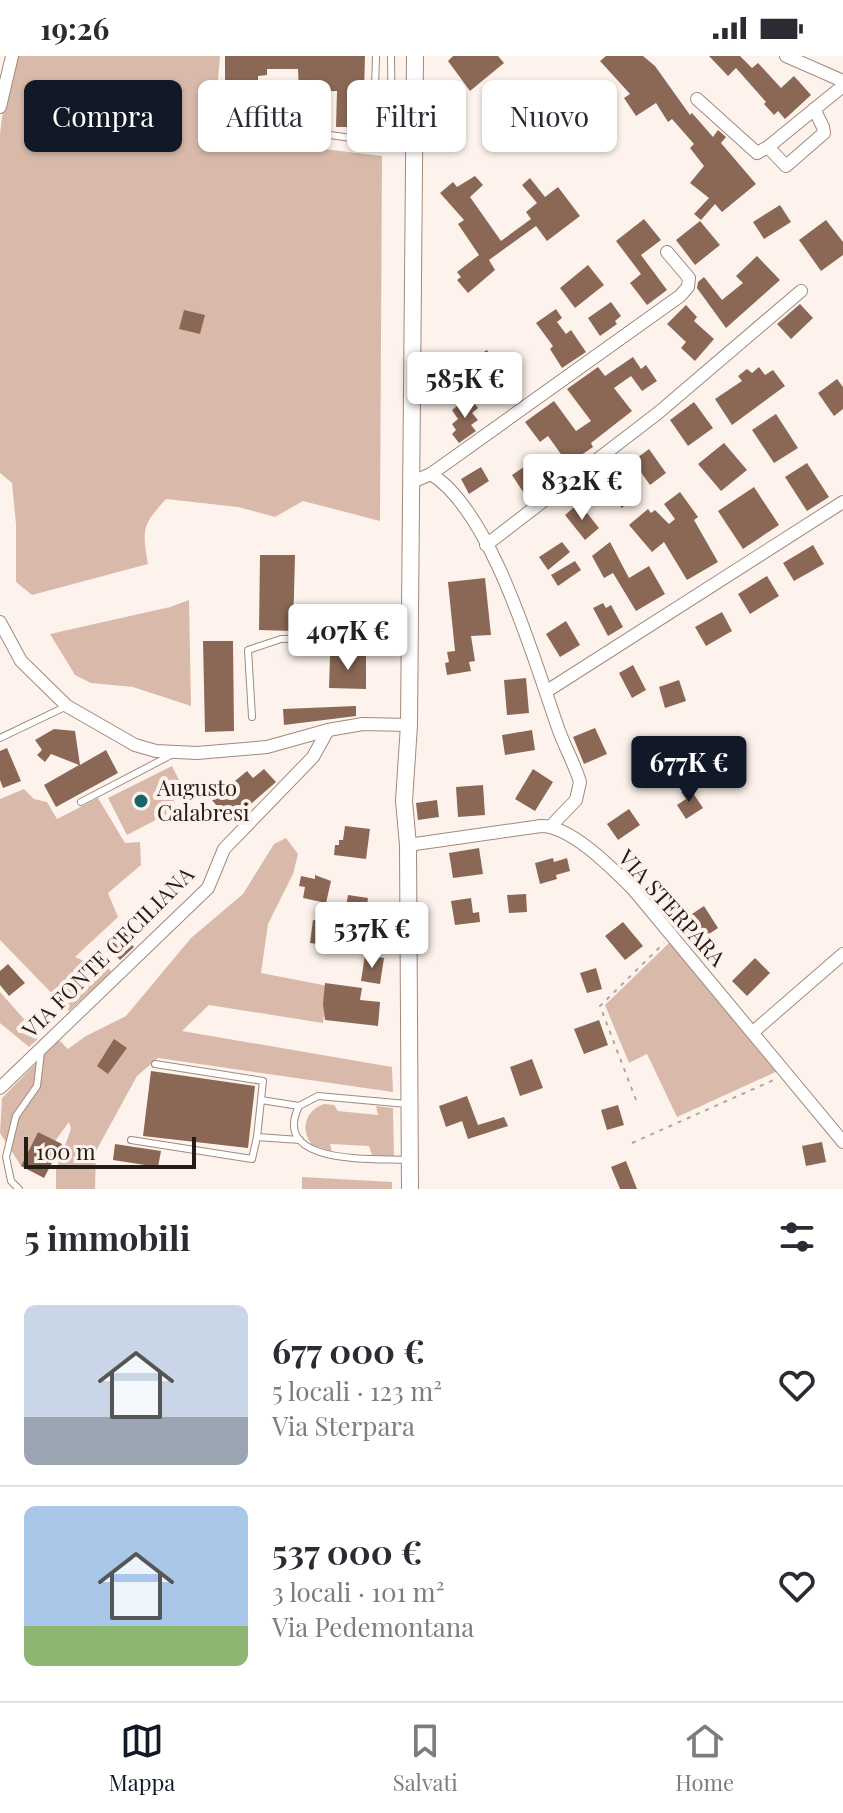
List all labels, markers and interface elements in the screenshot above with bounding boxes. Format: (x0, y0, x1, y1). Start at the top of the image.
text: 19:26 (40, 8, 109, 48)
chip: Compra (24, 80, 182, 152)
chip: Affitta (198, 80, 331, 152)
chip: Filtri (347, 80, 466, 152)
chip: Nuovo (482, 80, 617, 152)
pin: 585K € (400, 352, 530, 420)
text: 585K € (425, 360, 505, 395)
pin: 832K € (517, 454, 647, 522)
text: 832K € (541, 462, 623, 497)
pin: 407K € (283, 604, 413, 672)
text: 407K € (306, 612, 390, 647)
pin: 677K € (624, 736, 754, 804)
text: 677K € (649, 744, 729, 779)
place label: Augusto Calabresi (156, 772, 250, 827)
marker: Augusto Calabresi (132, 792, 150, 810)
street label: VIA STERPARA (612, 842, 733, 972)
street label: VIA FONTE CECILIANA (14, 859, 200, 1044)
pin: 537K € (307, 902, 437, 970)
text: 537K € (333, 910, 411, 945)
scale bar (24, 1133, 196, 1169)
text: 100 m (36, 1136, 96, 1166)
text: 5 immobili (24, 1214, 190, 1260)
icon: filters (775, 1215, 819, 1259)
text: 677 000 € (272, 1327, 425, 1373)
icon: home (88, 1337, 184, 1433)
icon: heart (775, 1363, 819, 1407)
text: 5 locali · 123 m² (272, 1373, 442, 1408)
text: Via Sterpara (272, 1408, 415, 1443)
text: 537 000 € (272, 1528, 422, 1574)
icon: home (88, 1538, 184, 1634)
icon: heart (775, 1564, 819, 1608)
text: 3 locali · 101 m² (272, 1574, 444, 1609)
text: Via Pedemontana (272, 1609, 474, 1644)
tab: Mappa (109, 1719, 175, 1797)
tab: Salvati (393, 1719, 458, 1797)
tab: Home (675, 1719, 734, 1797)

